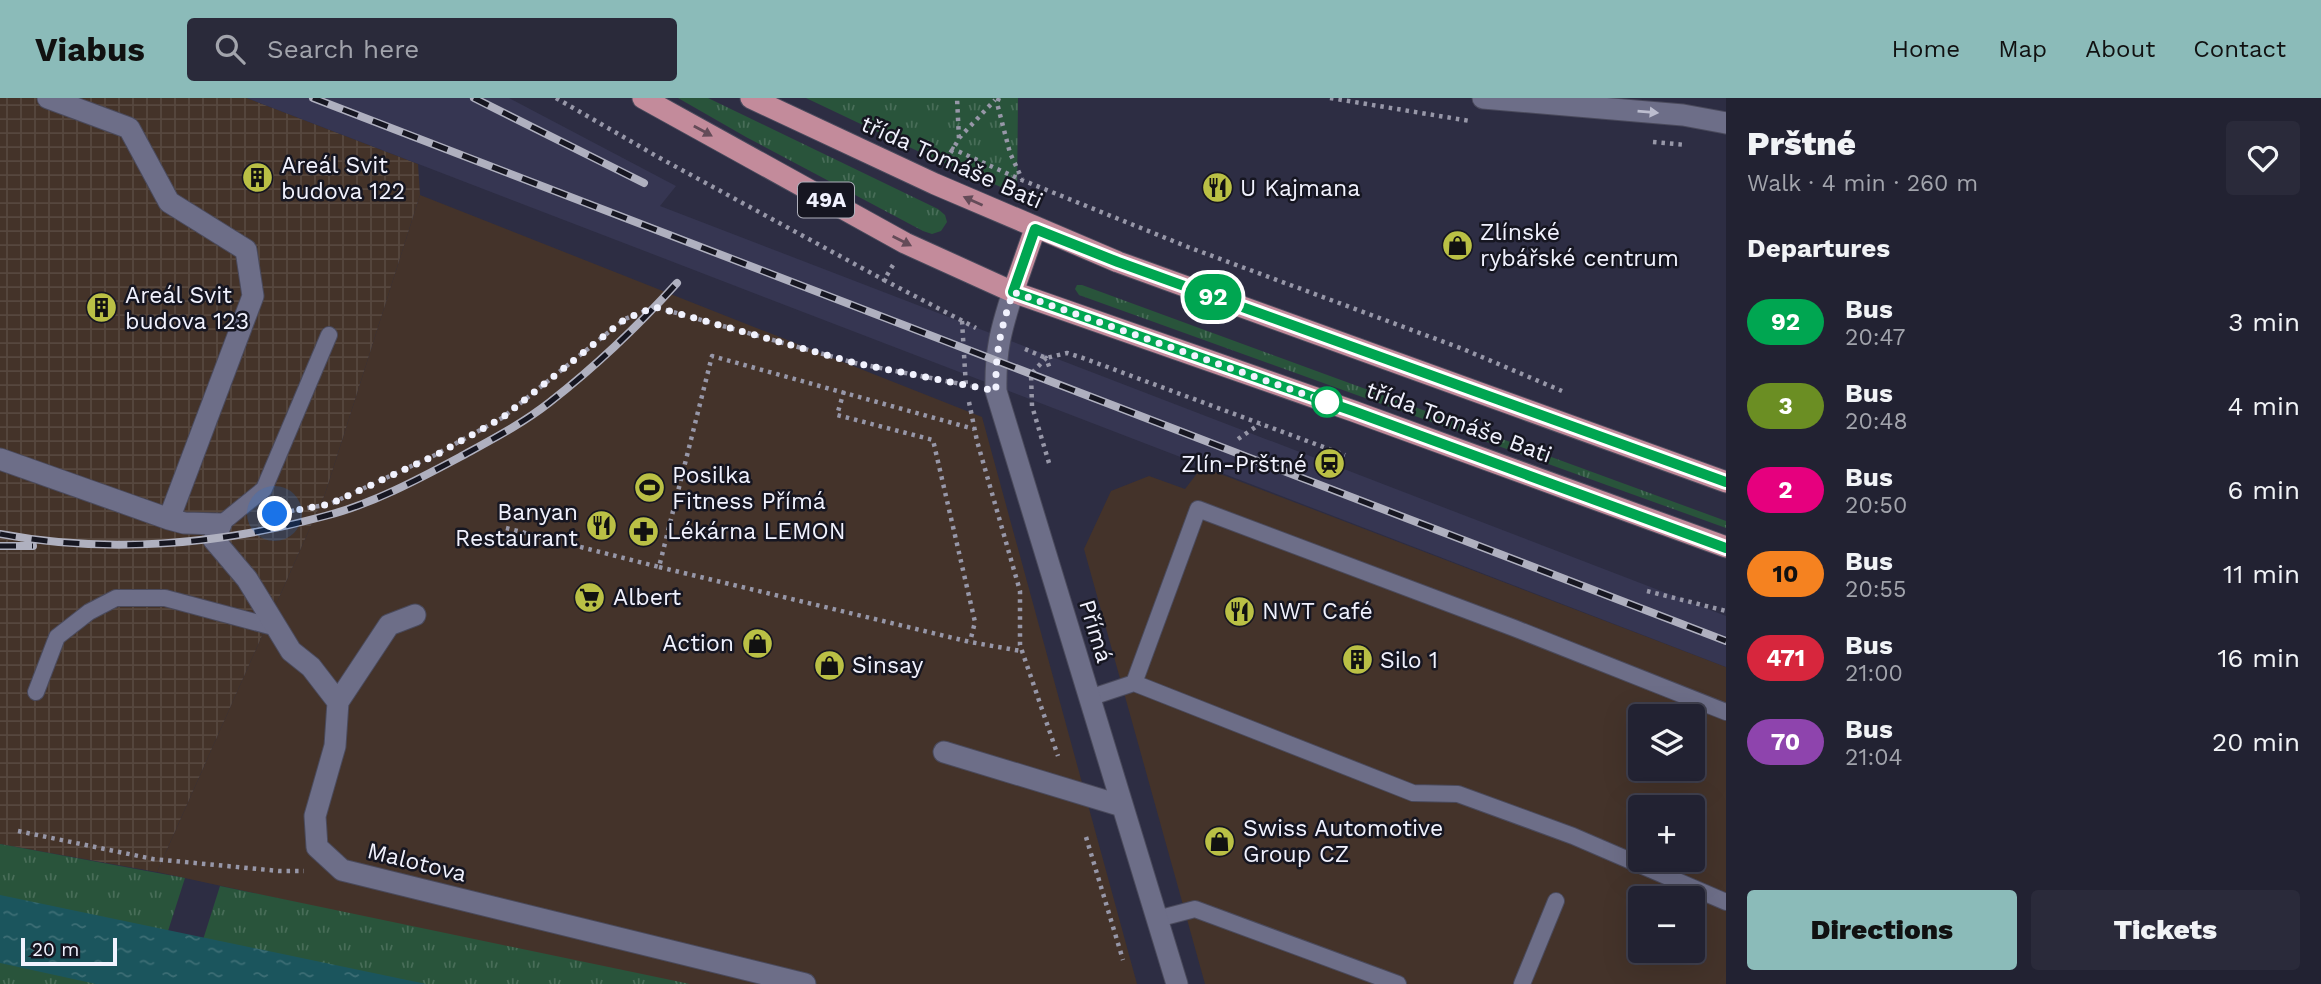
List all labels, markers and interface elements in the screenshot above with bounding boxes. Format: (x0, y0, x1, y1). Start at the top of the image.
search box (187, 18, 677, 81)
text: Viabus (35, 30, 145, 69)
icon: search (211, 30, 249, 68)
text: Search here (267, 34, 419, 64)
text: Home (1892, 35, 1960, 63)
text: Map (1998, 35, 2047, 63)
text: About (2085, 35, 2155, 63)
text: Contact (2193, 35, 2286, 63)
one-way arrow (1637, 107, 1659, 118)
street label: třída Tomáše Bati (857, 110, 1047, 215)
button: heart (2226, 121, 2300, 195)
text: Prštné (1747, 124, 1856, 163)
one-way arrow (693, 125, 712, 137)
place label: Areál Svit budova 122 (281, 152, 405, 205)
building icon: Areál Svit budova 122 (241, 161, 275, 195)
text: Walk · 4 min · 260 m (1747, 170, 1978, 197)
restaurant icon: U Kajmana (1200, 171, 1234, 205)
place label: U Kajmana (1240, 175, 1360, 202)
road number: 49A (798, 182, 854, 217)
one-way arrow (963, 195, 983, 207)
place label: Zlínské rybářské centrum (1480, 219, 1679, 272)
shop icon: Zlínské rybářské centrum (1440, 228, 1474, 262)
text: Departures (1747, 233, 1890, 263)
one-way arrow (892, 236, 912, 247)
line badge: 92 (1182, 274, 1244, 320)
place label: Areál Svit budova 123 (125, 282, 249, 335)
text: 92 (1198, 283, 1228, 311)
building icon: Areál Svit budova 123 (85, 291, 119, 325)
text: Bus (1845, 294, 1893, 324)
text: 3 min (2228, 307, 2300, 337)
text: 92 (1771, 308, 1800, 336)
text: 20:47 (1845, 324, 1905, 351)
street label: třída Tomáše Bati (1362, 376, 1556, 469)
text: Bus (1845, 378, 1893, 408)
unlabelled marker (1312, 387, 1342, 417)
text: 4 min (2227, 391, 2300, 421)
text: 3 (1778, 392, 1793, 420)
text: 20:48 (1845, 408, 1908, 435)
station icon: Zlín-Prštné (1313, 447, 1347, 481)
place label: Zlín-Prštné (1181, 451, 1307, 478)
place label: Posilka Fitness Přímá (672, 462, 826, 515)
text: Bus (1845, 462, 1893, 492)
sports icon: Posilka Fitness Přímá (632, 471, 666, 505)
text: 6 min (2228, 475, 2300, 505)
text: 2 (1778, 476, 1793, 504)
text: 20:50 (1845, 492, 1907, 519)
your location (257, 496, 292, 531)
place label: Banyan Restaurant (455, 499, 578, 552)
restaurant icon: Banyan Restaurant (584, 508, 618, 542)
pharmacy icon: Lékárna LEMON (627, 514, 661, 548)
place label: Lékárna LEMON (667, 518, 846, 545)
text: Bus (1845, 546, 1893, 576)
text: 11 min (2223, 559, 2300, 589)
text: 10 (1773, 560, 1798, 588)
text: 20:55 (1845, 576, 1906, 603)
supermarket icon: Albert (573, 580, 607, 614)
place label: Albert (613, 584, 682, 611)
restaurant icon: NWT Café (1222, 594, 1256, 628)
street label: Přímá (1073, 596, 1118, 666)
place label: NWT Café (1262, 598, 1373, 625)
shop icon: Action (740, 626, 774, 660)
place label: Action (662, 630, 734, 657)
text: Bus (1845, 630, 1893, 660)
building icon: Silo 1 (1340, 643, 1374, 677)
text: 16 min (2217, 643, 2300, 673)
text: 471 (1766, 644, 1805, 672)
place label: Silo 1 (1380, 647, 1438, 674)
shop icon: Sinsay (812, 648, 846, 682)
place label: Sinsay (852, 652, 923, 679)
text: 21:00 (1845, 660, 1903, 687)
map controls (1628, 704, 1705, 963)
button: layers (1628, 704, 1705, 781)
text: Bus (1845, 714, 1893, 744)
text: 20 min (2212, 727, 2300, 757)
text: 70 (1771, 728, 1800, 756)
text: 21:04 (1845, 744, 1903, 771)
button: + (1628, 795, 1705, 872)
place label: Swiss Automotive Group CZ (1243, 815, 1443, 868)
shop icon: Swiss Automotive Group CZ (1203, 824, 1237, 858)
street label: Malotova (364, 837, 469, 888)
button: − (1628, 886, 1705, 963)
button: Directions (1747, 890, 2017, 970)
button: Tickets (2031, 890, 2300, 970)
scale bar (21, 935, 117, 967)
text: 20 m (32, 938, 79, 961)

